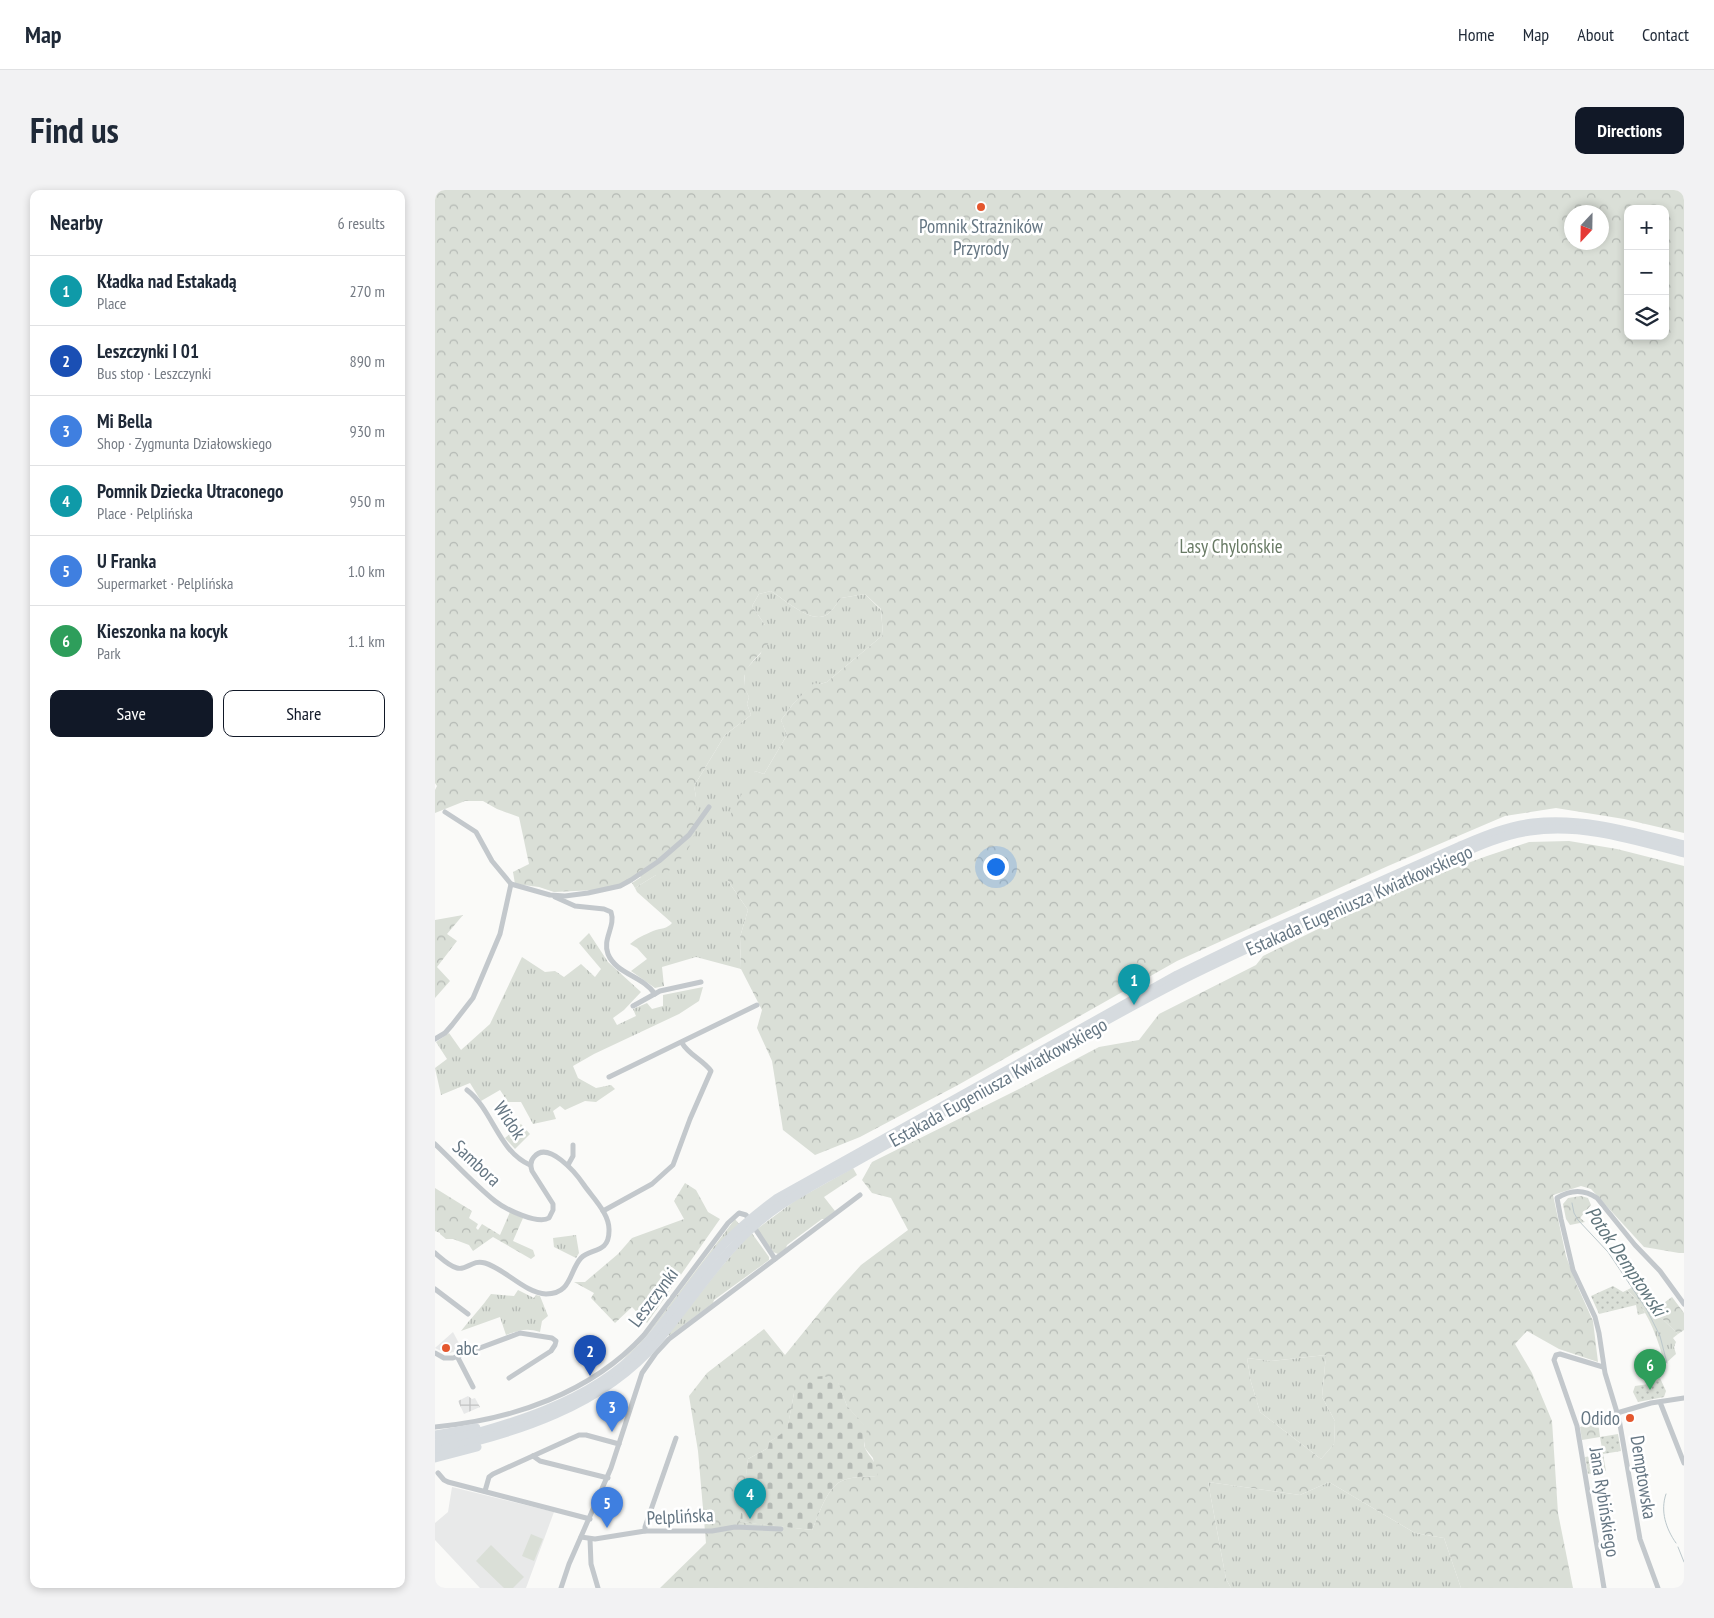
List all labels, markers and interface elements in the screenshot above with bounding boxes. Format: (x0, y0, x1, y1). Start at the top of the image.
text: Map (25, 19, 62, 50)
text: Home (1458, 23, 1495, 46)
text: Map (1523, 23, 1549, 46)
text: About (1577, 23, 1614, 46)
text: Contact (1642, 23, 1689, 46)
text: Find us (30, 107, 119, 153)
button: Directions (1575, 107, 1684, 154)
marker: Pomnik Strażników Przyrody (975, 201, 987, 213)
north arrow (1564, 205, 1609, 250)
map controls (1624, 205, 1669, 340)
button: + (1624, 205, 1669, 250)
text: Nearby (50, 209, 103, 236)
text: 6 results (338, 213, 385, 233)
place label: Pomnik Strażników Przyrody (919, 214, 1044, 260)
button: − (1624, 250, 1669, 295)
text: Kładka nad Estakadą (97, 269, 237, 293)
text: 1 (62, 281, 70, 301)
text: 270 m (350, 281, 385, 301)
text: Place (97, 293, 126, 313)
button: layers (1624, 295, 1669, 340)
text: Leszczynki I 01 (97, 339, 199, 363)
text: 2 (62, 351, 70, 371)
text: 890 m (350, 351, 385, 371)
text: Bus stop · Leszczynki (97, 363, 211, 383)
text: Mi Bella (97, 409, 152, 433)
text: 3 (62, 421, 70, 441)
text: 930 m (350, 421, 385, 441)
text: Shop · Zygmunta Działowskiego (97, 433, 272, 453)
text: Pomnik Dziecka Utraconego (97, 479, 284, 503)
text: 4 (62, 491, 70, 511)
text: 950 m (350, 491, 385, 511)
text: Place · Pelplińska (97, 503, 193, 523)
park label: Lasy Chylońskie (1179, 534, 1283, 558)
text: U Franka (97, 549, 156, 573)
text: 5 (62, 561, 70, 581)
text: 1.0 km (348, 561, 385, 581)
text: Supermarket · Pelplińska (97, 573, 233, 593)
text: Kieszonka na kocyk (97, 619, 228, 643)
text: 6 (62, 631, 70, 651)
text: 1.1 km (348, 631, 385, 651)
text: Park (97, 643, 121, 663)
button: Save (50, 690, 213, 737)
button: Share (223, 690, 385, 737)
street label: Estakada Eugeniusza Kwiatkowskiego (1242, 839, 1476, 961)
your location (983, 854, 1009, 880)
pin: 1 (1118, 964, 1150, 1005)
street label: Estakada Eugeniusza Kwiatkowskiego (885, 1012, 1111, 1152)
street label: Widok (489, 1096, 532, 1144)
street label: Sambora (448, 1135, 506, 1191)
water label: Potok Demptowski (1580, 1201, 1674, 1323)
street label: Leszczynki (623, 1263, 683, 1331)
pin: 2 (574, 1335, 606, 1376)
place label: abc (456, 1336, 479, 1360)
marker: abc (440, 1342, 452, 1354)
pin: 6 (1634, 1349, 1666, 1390)
pin: 3 (596, 1391, 628, 1432)
place label: Odido (1581, 1406, 1620, 1430)
marker: Odido (1624, 1412, 1636, 1424)
street label: Demptowska (1626, 1434, 1662, 1520)
street label: Jana Rybińskiego (1584, 1444, 1626, 1559)
pin: 4 (734, 1478, 766, 1519)
pin: 5 (591, 1487, 623, 1528)
street label: Pelplińska (646, 1502, 714, 1530)

